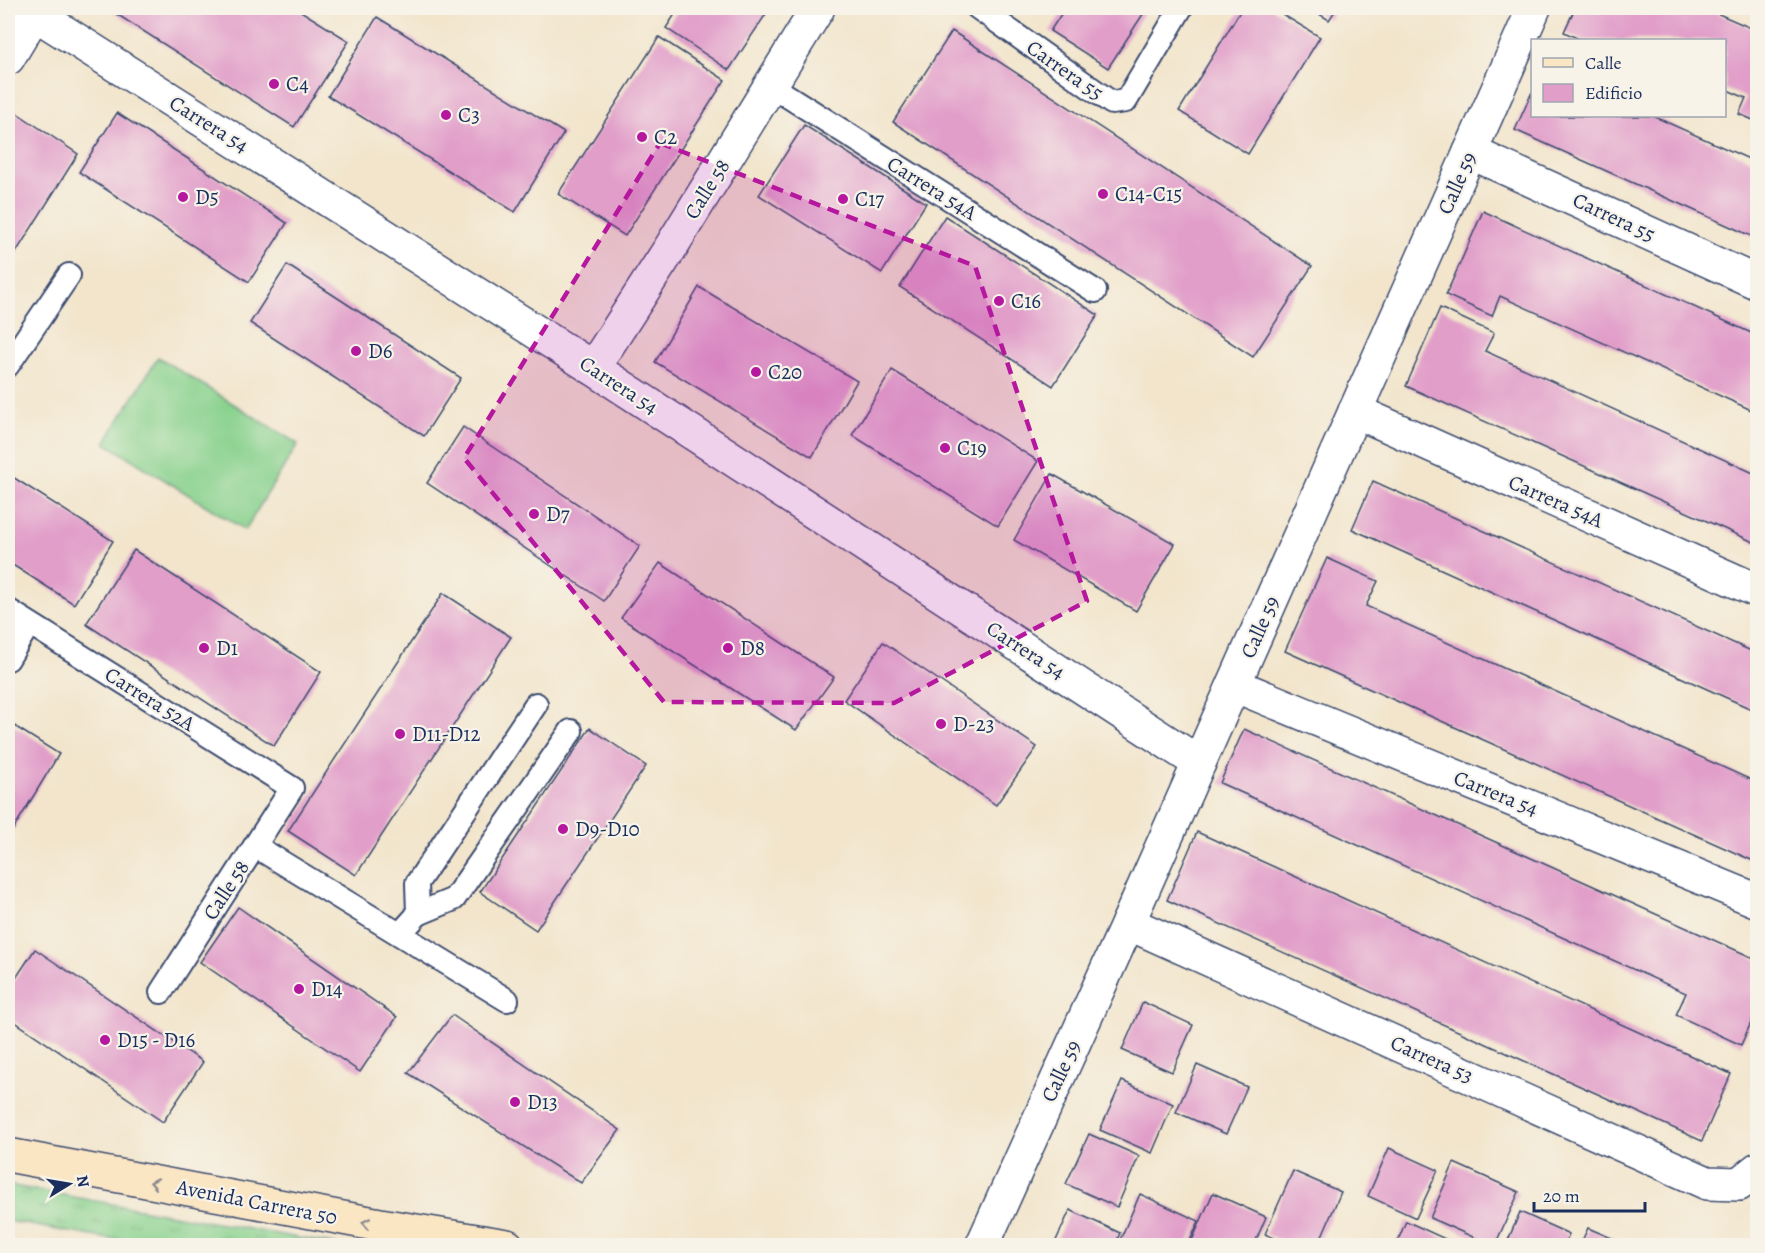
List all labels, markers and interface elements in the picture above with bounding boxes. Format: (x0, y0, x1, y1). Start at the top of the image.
street label: Carrera 55 (1021, 33, 1109, 107)
legend (1531, 39, 1726, 117)
text: Calle (1585, 51, 1622, 75)
place label: C4 (286, 70, 309, 98)
marker: C4 (267, 77, 281, 91)
text: Edificio (1585, 81, 1642, 105)
street label: Carrera 54 (164, 89, 254, 159)
place label: C3 (458, 101, 480, 129)
marker: C3 (439, 108, 453, 122)
place label: C2 (654, 123, 677, 151)
marker: C2 (635, 130, 649, 144)
street label: Calle 59 (1431, 147, 1483, 219)
street label: Carrera 54A (882, 149, 983, 227)
street label: Calle 58 (678, 154, 736, 224)
place label: C14-C15 (1115, 180, 1182, 208)
place label: D5 (195, 183, 219, 211)
place label: C17 (855, 185, 884, 213)
street label: Carrera 55 (1568, 186, 1660, 248)
marker: C14-C15 (1096, 187, 1110, 201)
marker: D5 (176, 190, 190, 204)
marker: C17 (836, 192, 850, 206)
place label: C16 (1011, 287, 1041, 315)
marker: C16 (992, 294, 1006, 308)
place label: D6 (368, 337, 393, 365)
marker: D6 (349, 344, 363, 358)
street label: Carrera 54 (574, 349, 664, 421)
place label: C20 (768, 358, 802, 386)
marker: C20 (749, 365, 763, 379)
place label: C19 (957, 434, 987, 462)
marker: C19 (938, 441, 952, 455)
street label: Carrera 54A (1504, 468, 1608, 535)
place label: D7 (546, 500, 570, 528)
marker: D7 (527, 507, 541, 521)
street label: Calle 59 (1234, 591, 1286, 663)
street label: Carrera 54 (981, 614, 1071, 686)
place label: D1 (216, 634, 238, 662)
place label: D8 (740, 634, 765, 662)
marker: D1 (197, 641, 211, 655)
marker: D8 (721, 641, 735, 655)
street label: Carrera 52A (100, 660, 201, 738)
place label: D-23 (953, 710, 994, 738)
marker: D-23 (934, 717, 948, 731)
place label: D11-D12 (412, 720, 480, 748)
marker: D11-D12 (393, 727, 407, 741)
street label: Carrera 54 (1450, 763, 1542, 823)
place label: D9-D10 (575, 815, 640, 843)
marker: D9-D10 (556, 822, 570, 836)
street label: Calle 58 (196, 855, 256, 925)
place label: D14 (311, 975, 342, 1003)
marker: D14 (292, 982, 306, 996)
place label: D15 - D16 (117, 1026, 195, 1054)
street label: Carrera 53 (1386, 1028, 1478, 1090)
marker: D15 - D16 (98, 1033, 112, 1047)
street label: Calle 59 (1035, 1035, 1087, 1107)
place label: D13 (527, 1088, 558, 1116)
marker: D13 (508, 1095, 522, 1109)
north arrow (39, 1154, 99, 1214)
street label: Avenida Carrera 50 (173, 1173, 340, 1231)
text: N (71, 1174, 95, 1189)
scale bar (1534, 1175, 1645, 1213)
one-way arrow (149, 1177, 159, 1190)
text: 20 m (1543, 1184, 1580, 1208)
one-way arrow (362, 1217, 371, 1229)

